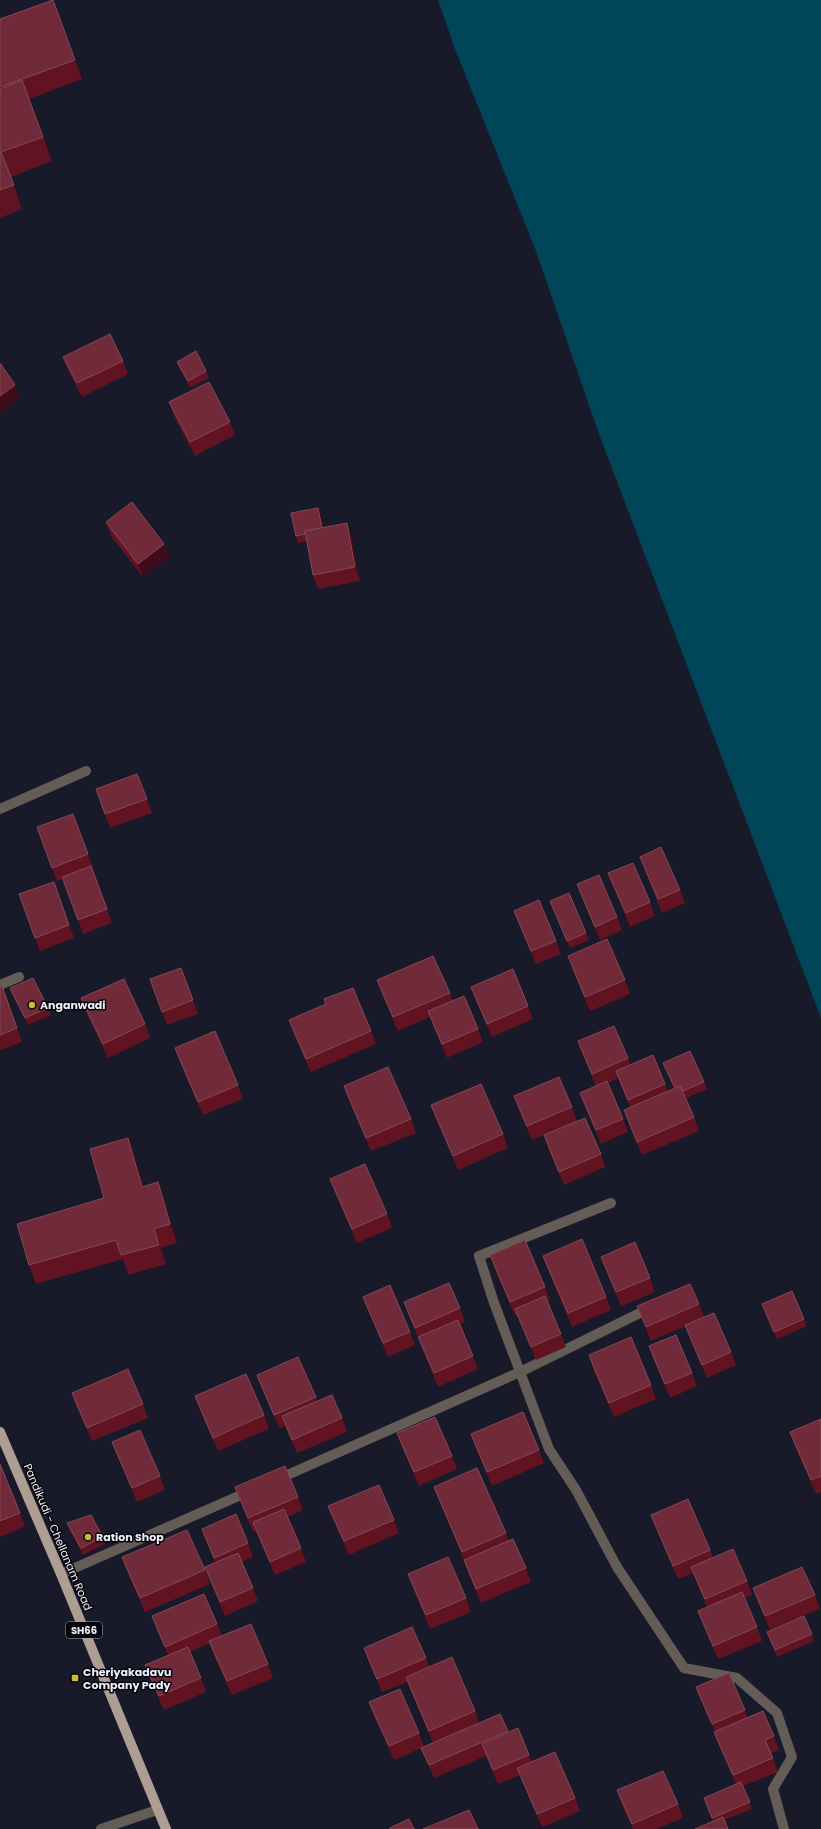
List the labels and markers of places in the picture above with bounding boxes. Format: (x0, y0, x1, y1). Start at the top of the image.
place label: Anganwadi (40, 997, 106, 1013)
marker: Anganwadi (27, 1000, 37, 1010)
place label: Ration Shop (96, 1529, 164, 1545)
marker: Ration Shop (83, 1532, 93, 1542)
place label: Cheriyakadavu Company Pady (83, 1664, 171, 1693)
marker: Cheriyakadavu Company Pady (70, 1673, 80, 1683)

